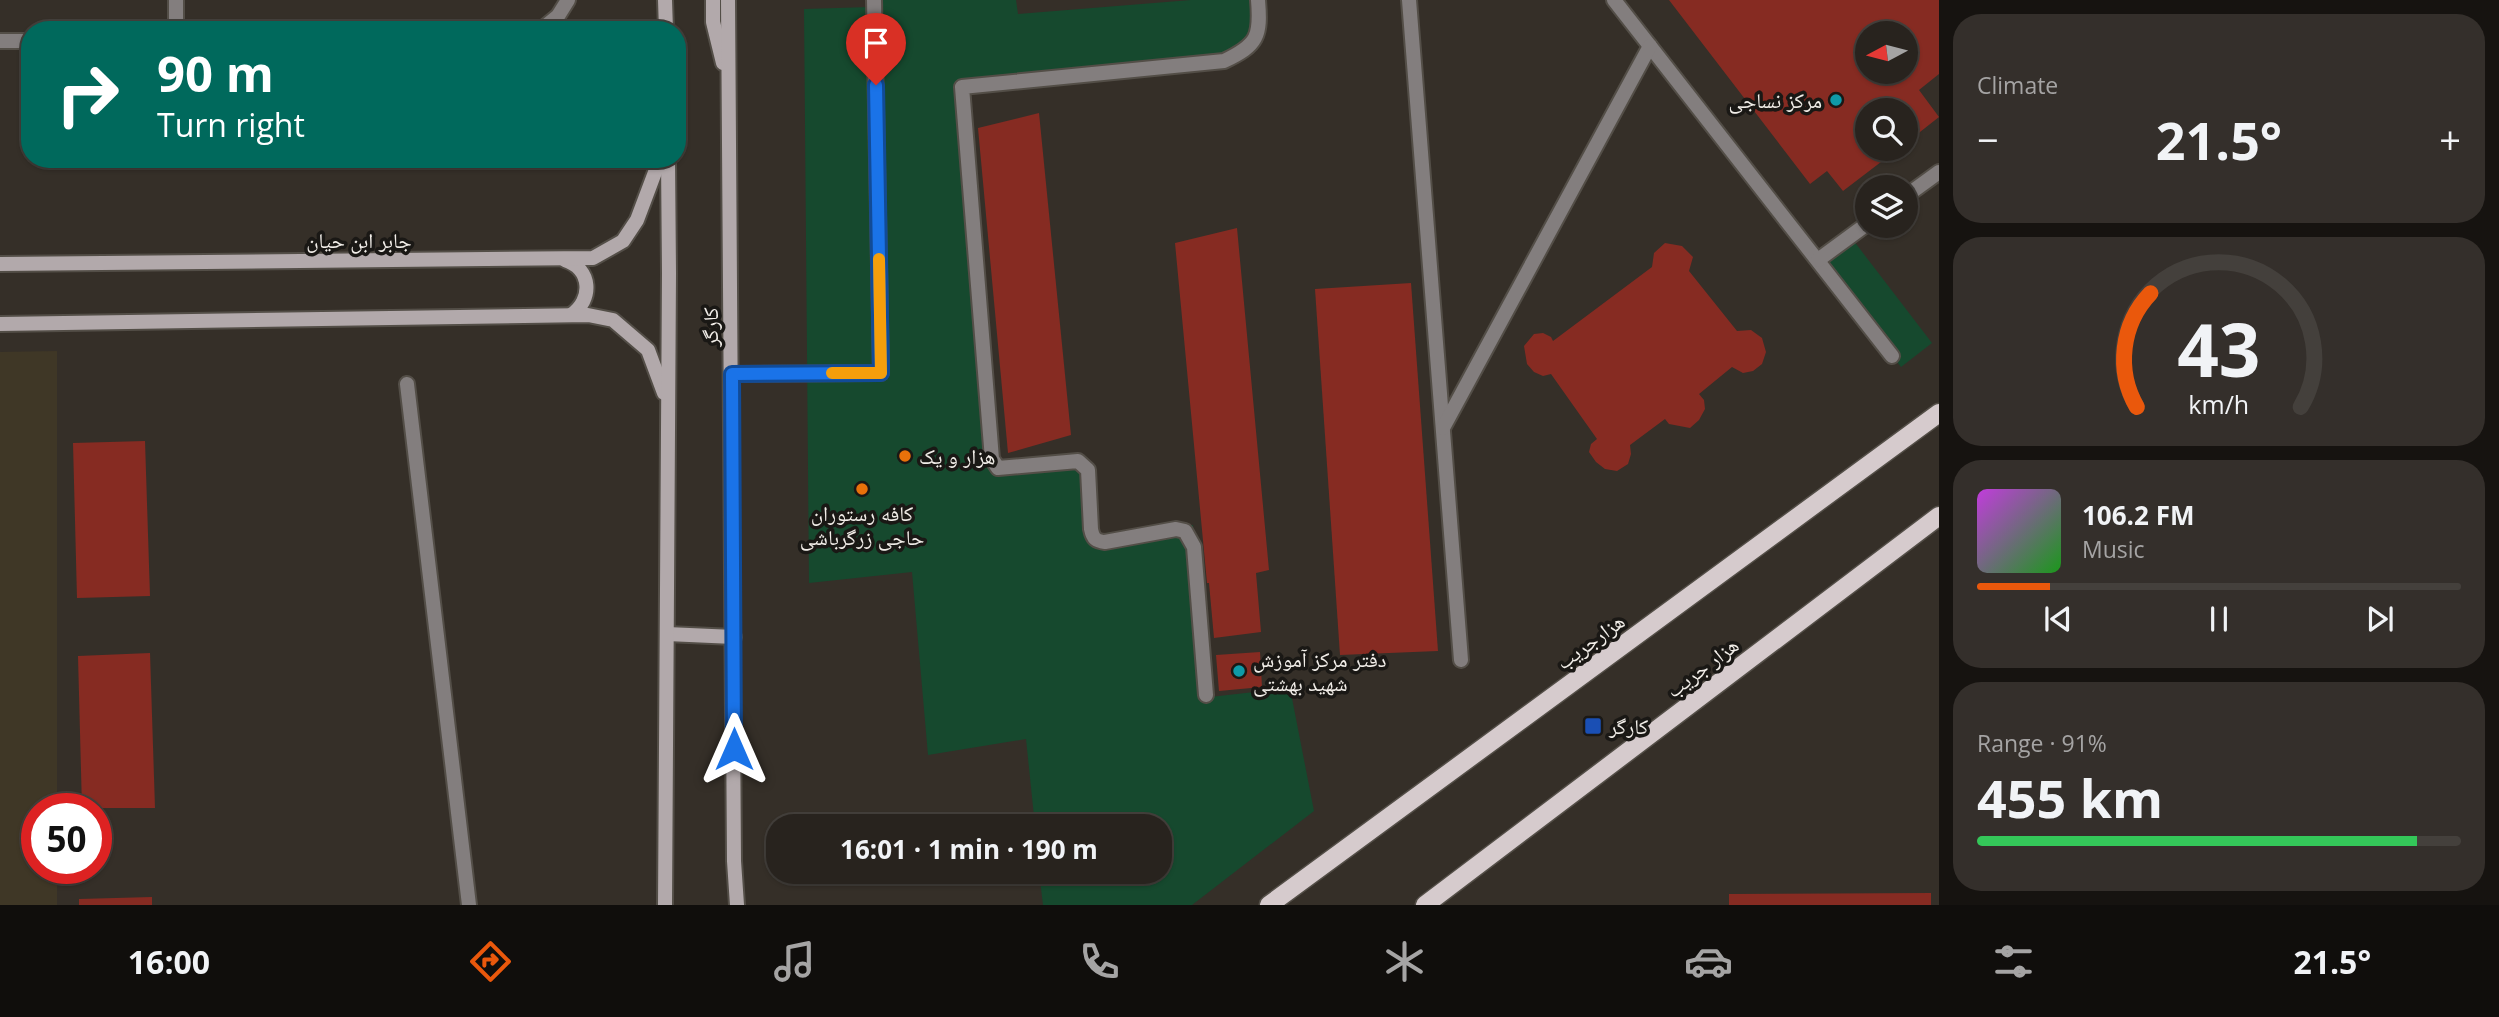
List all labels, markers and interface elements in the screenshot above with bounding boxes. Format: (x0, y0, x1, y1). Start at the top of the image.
pin (846, 13, 906, 85)
north arrow (1855, 21, 1918, 84)
map controls (1855, 21, 1918, 238)
icon: arrive (857, 24, 895, 62)
text: 90 m (157, 40, 274, 106)
icon: right (42, 49, 133, 140)
text: Climate (1977, 69, 2058, 101)
place label: مرکز نساجی (1728, 86, 1822, 114)
marker: مرکز نساجی (1828, 92, 1844, 108)
button: search (1855, 98, 1918, 161)
text: Turn right (157, 103, 305, 146)
text: 21.5° (2156, 104, 2282, 175)
text: − (1977, 113, 1999, 165)
text: + (2439, 113, 2461, 165)
button: layers (1855, 175, 1918, 238)
street label: جابر ابن حیان (306, 226, 412, 254)
text: 43 (2177, 300, 2261, 399)
street label: کارگر (696, 307, 724, 348)
text: km/h (2189, 387, 2249, 421)
place label: هزار و یک (919, 442, 996, 470)
marker: هزار و یک (897, 448, 913, 464)
marker: کافه رستوران حاجی زرگرباشی (854, 481, 870, 497)
text: 106.2 FM (2082, 497, 2194, 533)
place label: کافه رستوران حاجی زرگرباشی (800, 499, 924, 551)
text: Music (2082, 533, 2145, 565)
icon: previous (2039, 600, 2077, 638)
icon: pause (2200, 600, 2238, 638)
icon: next (2361, 600, 2399, 638)
street label: هزارجریب (1550, 607, 1630, 675)
street label: هزار جریب (1660, 631, 1744, 703)
place label: دفتر مرکز آموزش شهید بهشتی (1253, 645, 1387, 697)
marker: دفتر مرکز آموزش شهید بهشتی (1231, 663, 1247, 679)
position arrow (697, 712, 771, 786)
place label: کارگر (1608, 712, 1649, 740)
marker: کارگر (1583, 716, 1603, 736)
text: Range · 91% (1977, 727, 2107, 759)
text: 455 km (1977, 762, 2163, 833)
speed limit sign: 50 (21, 793, 112, 884)
text: 16:01 · 1 min · 190 m (840, 831, 1098, 867)
icon: directions (466, 937, 515, 986)
icon: music (770, 937, 819, 986)
icon: phone (1075, 937, 1124, 986)
icon: climate (1380, 937, 1429, 986)
icon: car (1684, 937, 1733, 986)
icon: filters (1989, 937, 2038, 986)
text: 16:00 (128, 940, 210, 983)
text: 21.5° (2293, 940, 2371, 983)

